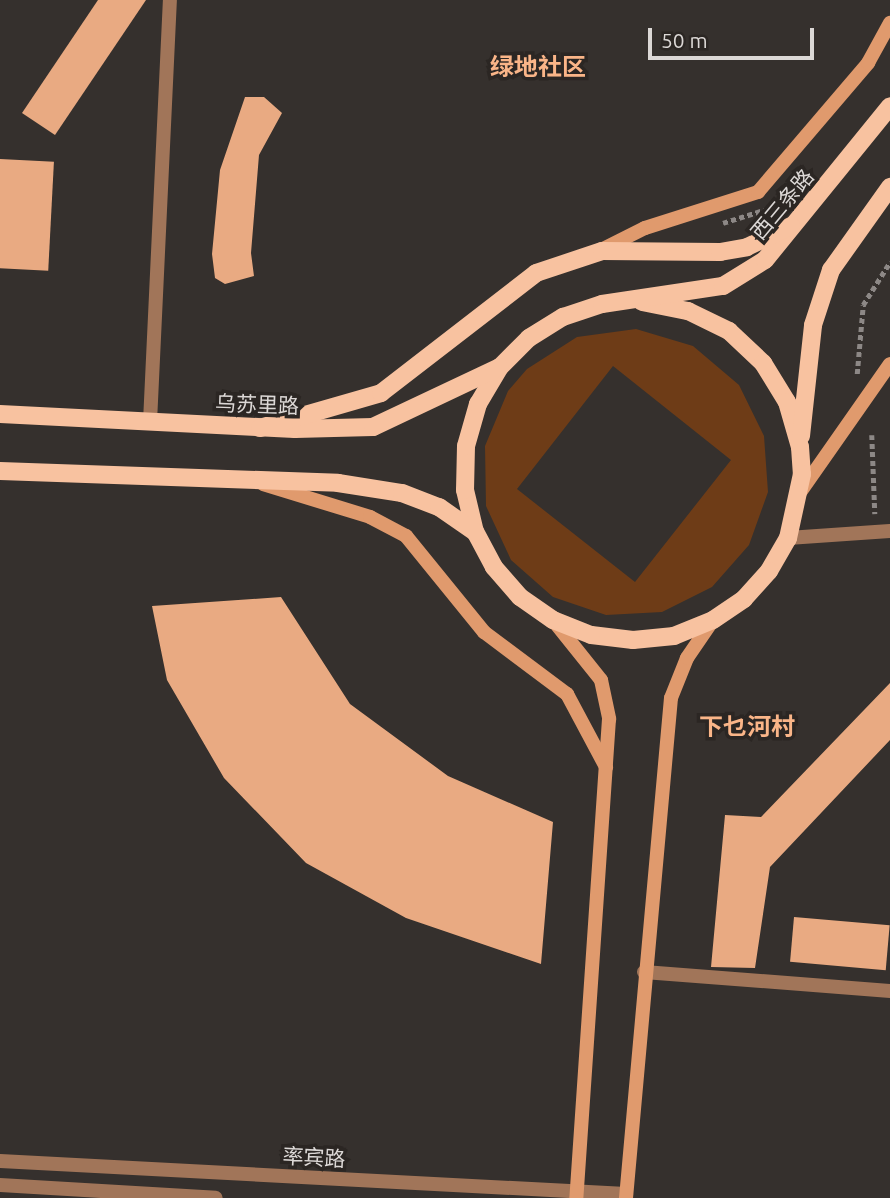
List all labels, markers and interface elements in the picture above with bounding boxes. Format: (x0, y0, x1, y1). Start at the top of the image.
scale bar (652, 14, 818, 58)
text: 50 m (661, 28, 708, 52)
district label: 绿地社区 (490, 53, 586, 81)
street label: 西三条路 (745, 164, 819, 244)
street label: 乌苏里路 (215, 390, 299, 418)
district label: 下乜河村 (699, 713, 795, 741)
street label: 率宾路 (282, 1143, 346, 1171)

